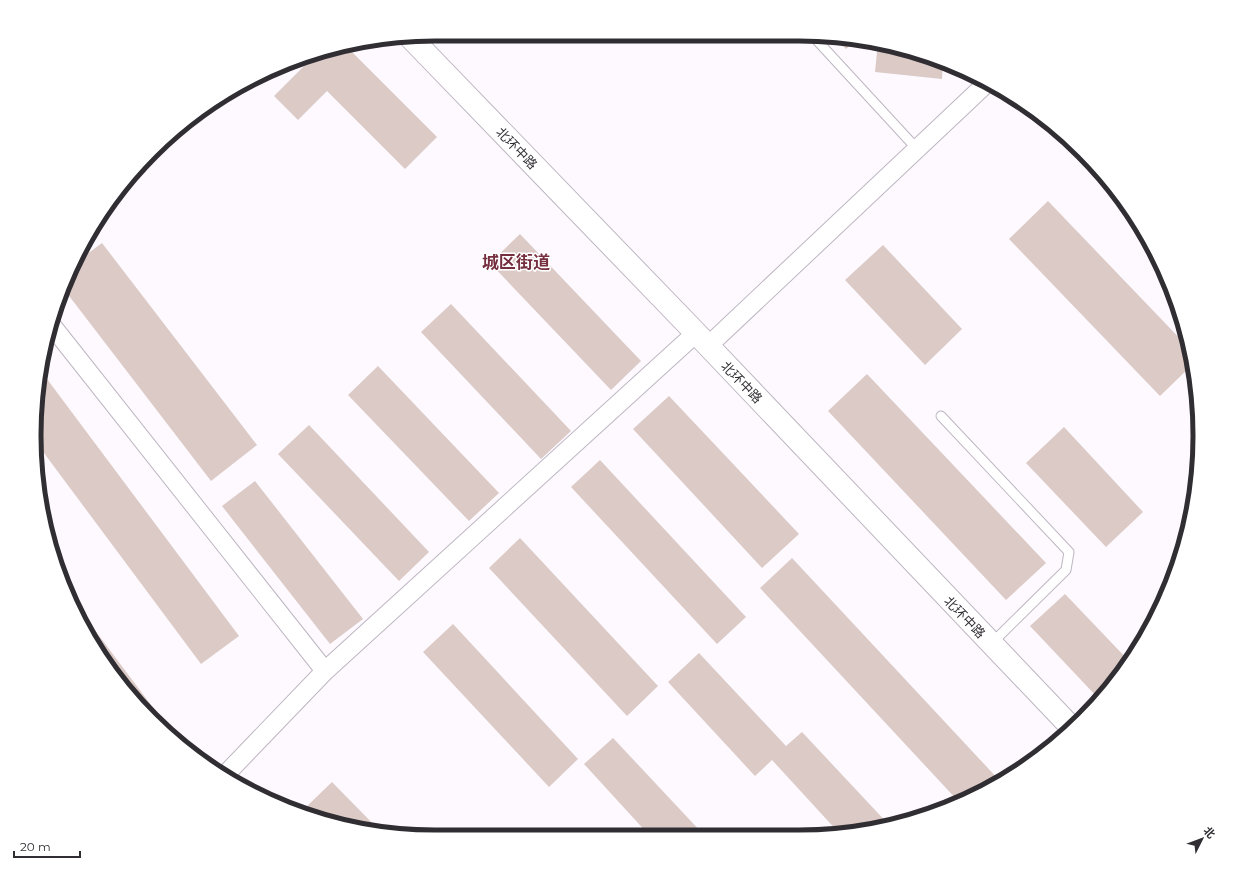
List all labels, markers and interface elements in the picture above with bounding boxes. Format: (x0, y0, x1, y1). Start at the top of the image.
street label: 北环中路 (493, 124, 541, 172)
district label: 城区街道 (482, 252, 550, 272)
street label: 北环中路 (718, 358, 766, 406)
street label: 北环中路 (941, 593, 989, 641)
north arrow (1182, 819, 1222, 859)
text: 北 (1201, 824, 1218, 841)
scale bar (14, 833, 80, 859)
text: 20 m (20, 839, 51, 854)

